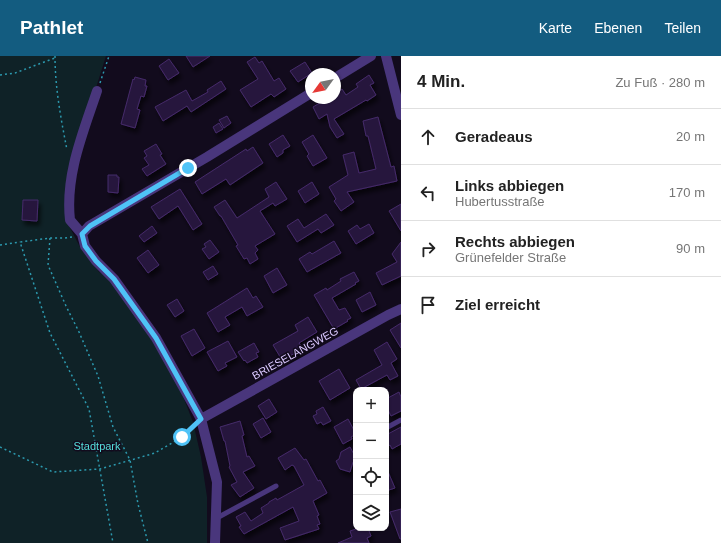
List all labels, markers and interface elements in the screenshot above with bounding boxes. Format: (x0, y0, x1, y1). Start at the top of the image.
text: Pathlet (20, 17, 83, 38)
text: Karte (539, 20, 572, 36)
text: Ebenen (594, 20, 642, 36)
text: Teilen (664, 20, 701, 36)
north arrow (305, 68, 341, 104)
text: 4 Min. (417, 72, 465, 91)
text: Zu Fuß · 280 m (615, 75, 705, 90)
icon: ahead (417, 126, 439, 148)
text: Geradeaus (455, 128, 533, 145)
text: 20 m (676, 129, 705, 144)
route end (179, 159, 197, 177)
text: Links abbiegen (455, 177, 564, 194)
icon: left (417, 182, 439, 204)
text: 170 m (669, 185, 705, 200)
text: Hubertusstraße (455, 194, 545, 209)
text: Rechts abbiegen (455, 233, 575, 250)
icon: right (417, 238, 439, 260)
text: 90 m (676, 241, 705, 256)
text: Grünefelder Straße (455, 250, 566, 265)
icon: arrive (417, 294, 439, 316)
text: Ziel erreicht (455, 296, 540, 313)
street label: BRIESELANGWEG (250, 324, 340, 382)
map controls (353, 387, 389, 531)
button: + (353, 387, 389, 423)
button: − (353, 423, 389, 459)
route start (173, 428, 191, 446)
park label: Stadtpark (73, 440, 121, 452)
button: locate (353, 459, 389, 495)
button: layers (353, 495, 389, 531)

